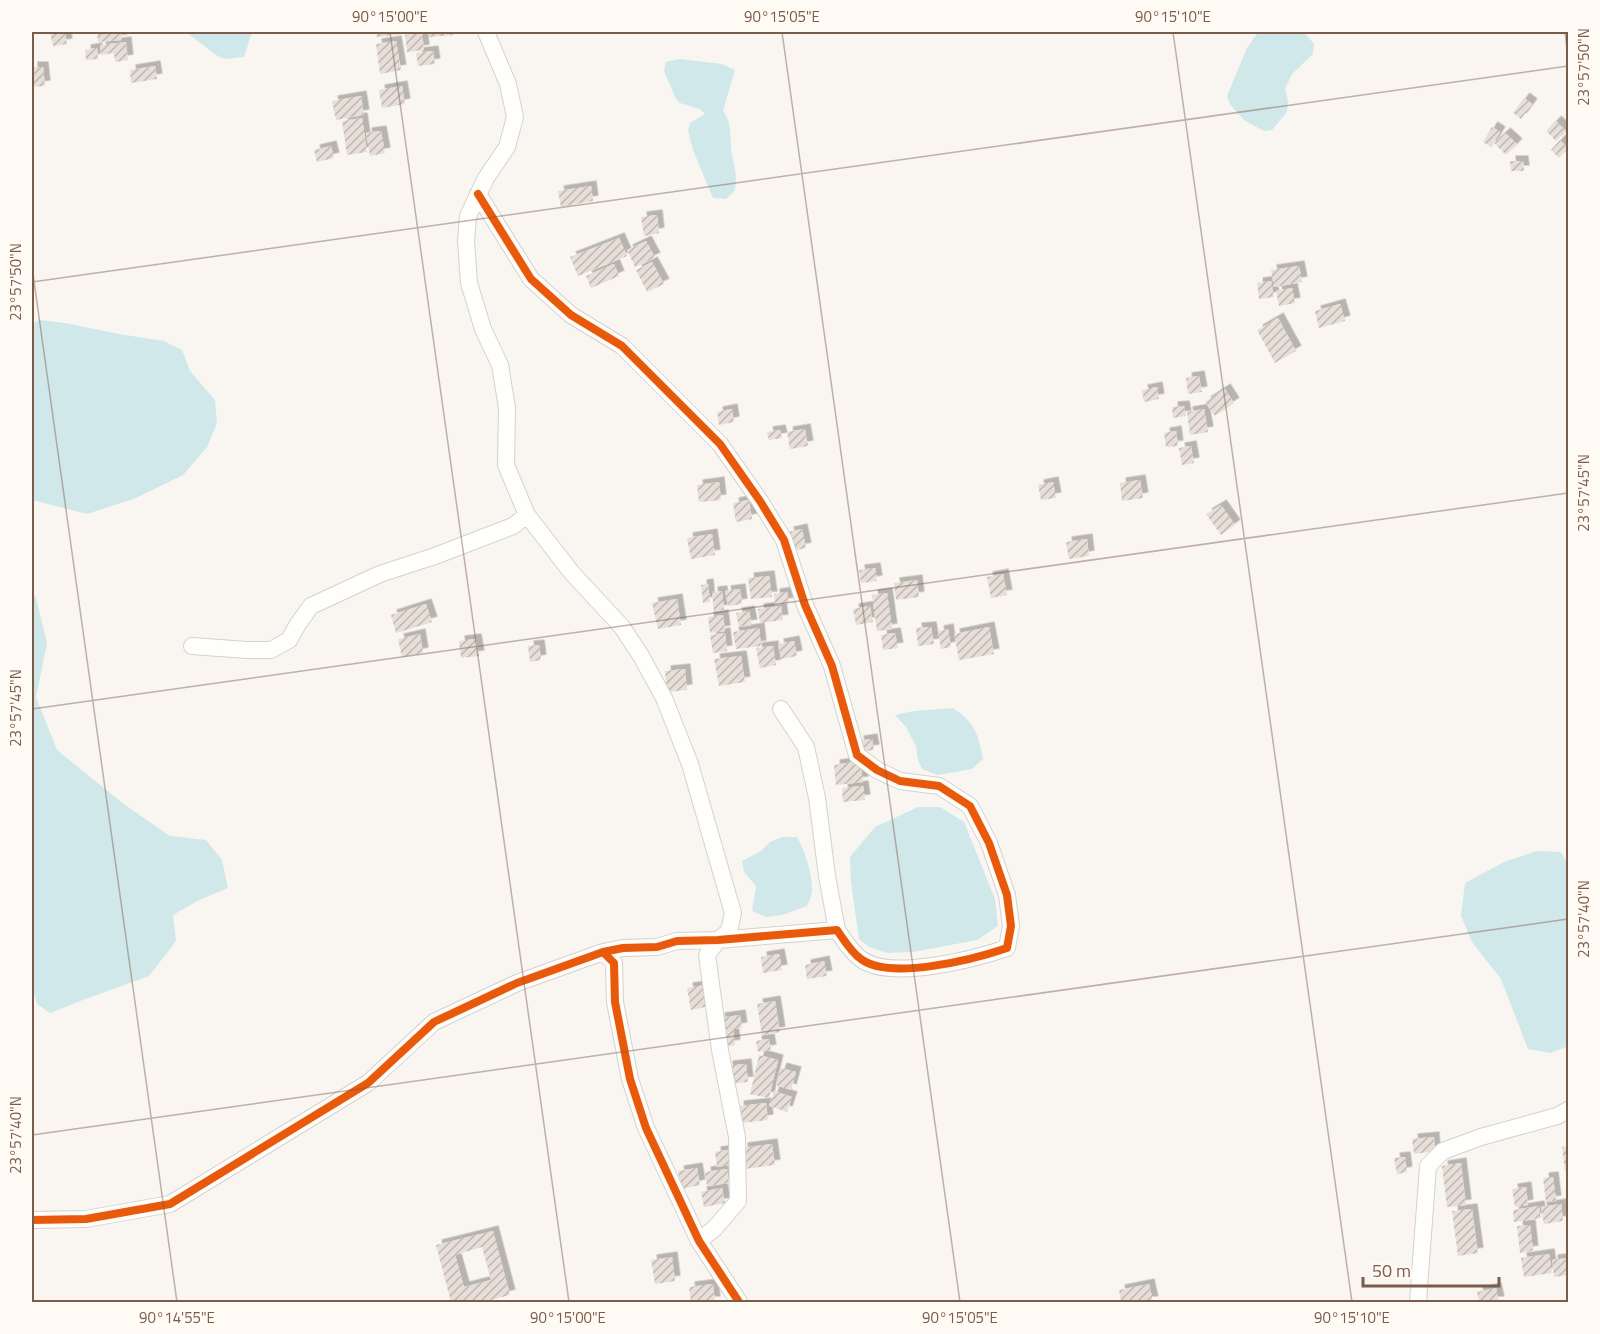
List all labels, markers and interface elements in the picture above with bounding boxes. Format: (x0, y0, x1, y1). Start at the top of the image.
text: 90°15'00"E (352, 5, 428, 28)
text: 90°15'05"E (744, 5, 820, 28)
text: 90°15'10"E (1135, 5, 1211, 28)
text: 23°57'50"N (1572, 28, 1595, 106)
text: 23°57'50"N (4, 243, 27, 321)
text: 23°57'45"N (1572, 454, 1595, 532)
text: 23°57'45"N (4, 669, 27, 747)
text: 23°57'40"N (1572, 880, 1595, 958)
text: 23°57'40"N (4, 1096, 27, 1174)
scale bar (1363, 1250, 1500, 1288)
text: 50 m (1372, 1257, 1411, 1284)
text: 90°14'55"E (139, 1306, 215, 1329)
text: 90°15'00"E (530, 1306, 606, 1329)
text: 90°15'05"E (922, 1306, 998, 1329)
text: 90°15'10"E (1314, 1306, 1390, 1329)

